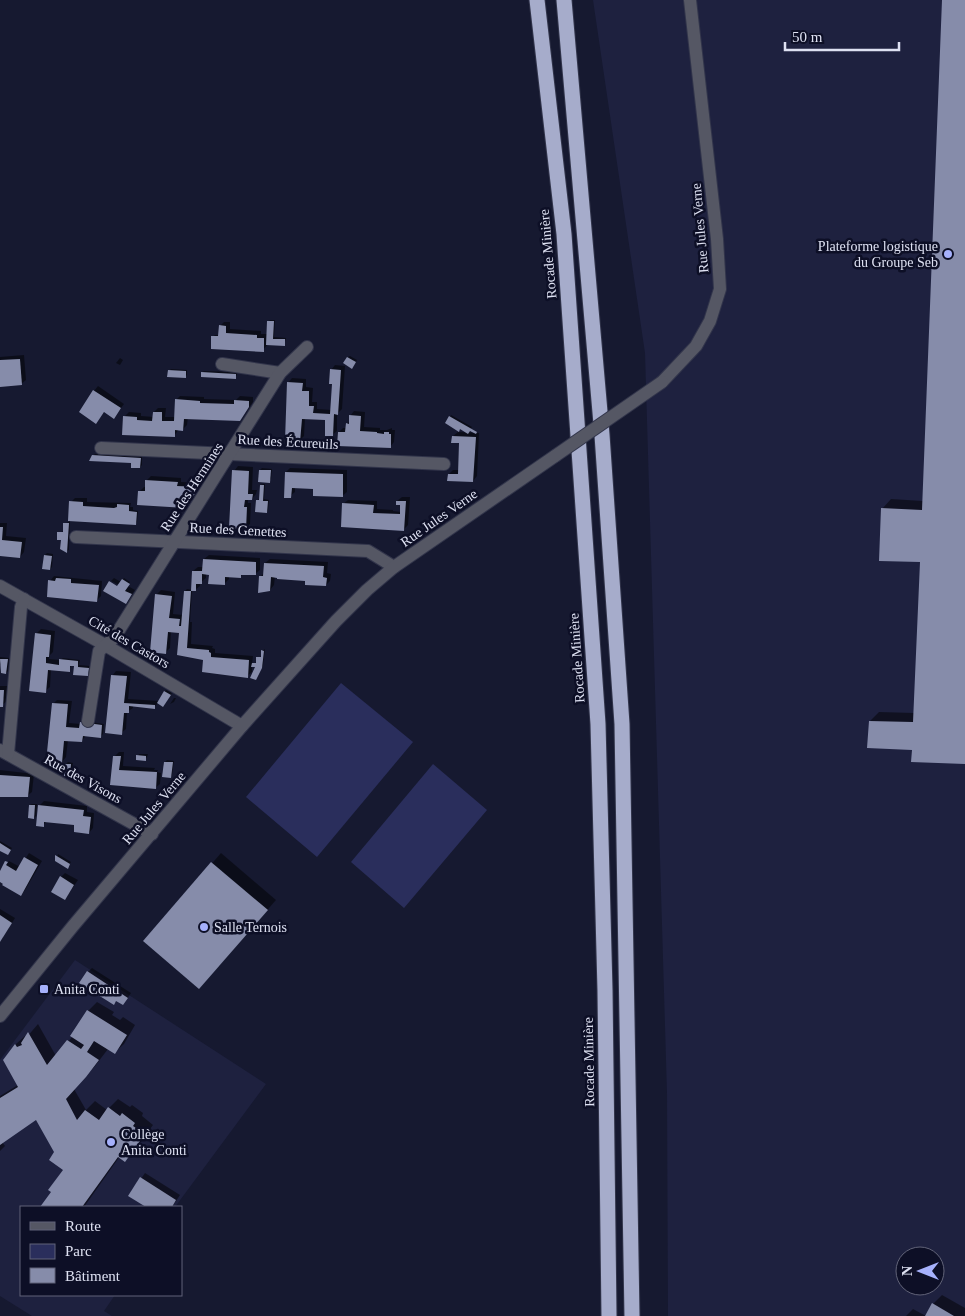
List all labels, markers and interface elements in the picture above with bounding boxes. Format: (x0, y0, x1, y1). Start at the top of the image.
scale bar (785, 20, 899, 52)
text: 50 m (792, 29, 823, 45)
street label: Rue Jules Verne (689, 183, 711, 273)
street label: Rocade Minière (537, 209, 559, 299)
place label: Plateforme logistique du Groupe Seb (818, 239, 938, 270)
marker: Plateforme logistique du Groupe Seb (942, 248, 954, 260)
street label: Rue des Écureuils (237, 431, 339, 452)
street label: Rue des Hermines (158, 440, 226, 534)
street label: Rue Jules Verne (398, 486, 480, 550)
street label: Rue des Genettes (189, 520, 287, 540)
street label: Cité des Castors (86, 613, 172, 671)
street label: Rocade Minière (566, 613, 588, 703)
street label: Rue des Visons (42, 752, 124, 806)
street label: Rue Jules Verne (119, 769, 189, 847)
place label: Salle Ternois (214, 920, 287, 935)
marker: Salle Ternois (198, 921, 210, 933)
place label: Anita Conti (54, 982, 120, 997)
marker: Anita Conti (38, 983, 50, 995)
street label: Rocade Minière (581, 1017, 597, 1107)
place label: Collège Anita Conti (121, 1127, 187, 1158)
marker: Collège Anita Conti (105, 1136, 117, 1148)
legend (20, 1206, 182, 1296)
text: Route (65, 1218, 101, 1234)
text: Parc (65, 1243, 92, 1259)
north arrow (895, 1246, 945, 1296)
text: N (900, 1266, 915, 1276)
text: Bâtiment (65, 1268, 121, 1284)

